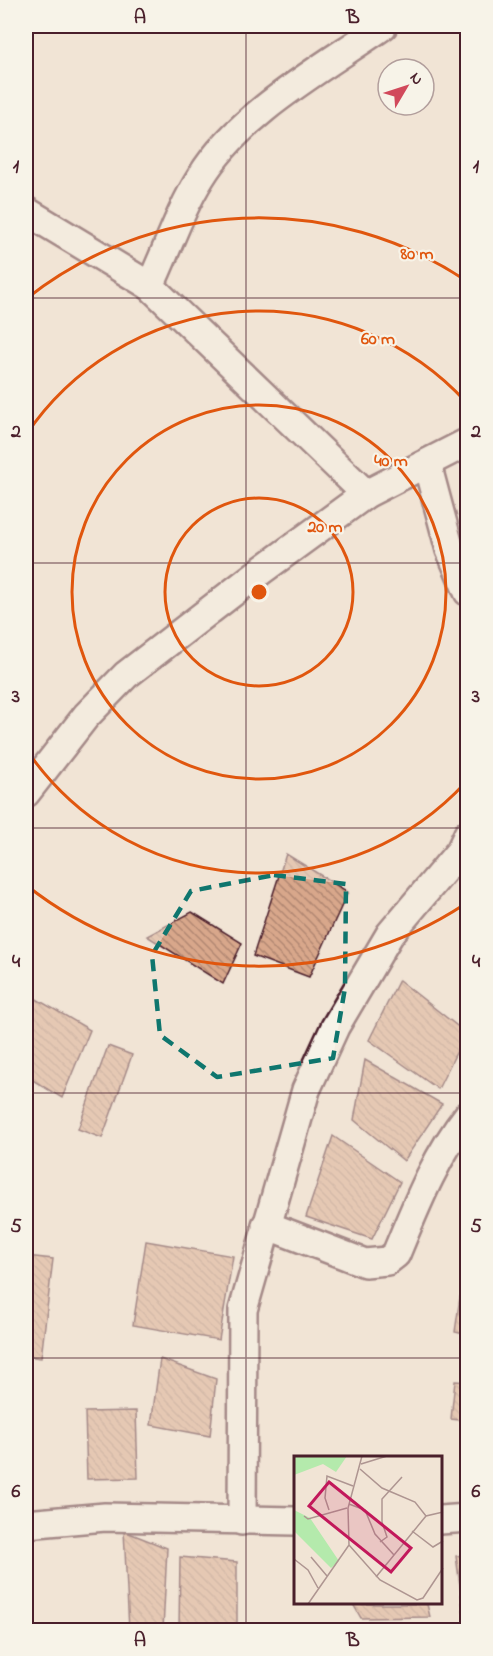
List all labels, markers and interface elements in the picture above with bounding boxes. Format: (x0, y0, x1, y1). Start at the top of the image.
text: A (134, 4, 146, 33)
text: B (345, 4, 360, 33)
north arrow (376, 57, 436, 117)
text: N (403, 67, 429, 91)
text: 1 (13, 153, 20, 182)
text: 1 (473, 153, 480, 182)
text: 80 m (400, 242, 434, 268)
text: 60 m (361, 327, 395, 353)
text: 2 (10, 418, 21, 447)
text: 2 (470, 418, 481, 447)
text: 40 m (374, 449, 408, 475)
text: 20 m (306, 515, 343, 541)
centre of rings (249, 582, 269, 602)
text: 3 (11, 683, 20, 712)
text: 3 (471, 683, 480, 712)
text: 4 (12, 948, 21, 977)
text: 4 (472, 948, 481, 977)
text: 5 (10, 1213, 22, 1242)
text: 5 (470, 1213, 482, 1242)
inset map (294, 1456, 442, 1605)
text: 6 (12, 1478, 21, 1507)
text: 6 (472, 1478, 481, 1507)
text: A (134, 1627, 146, 1656)
text: B (345, 1627, 360, 1656)

